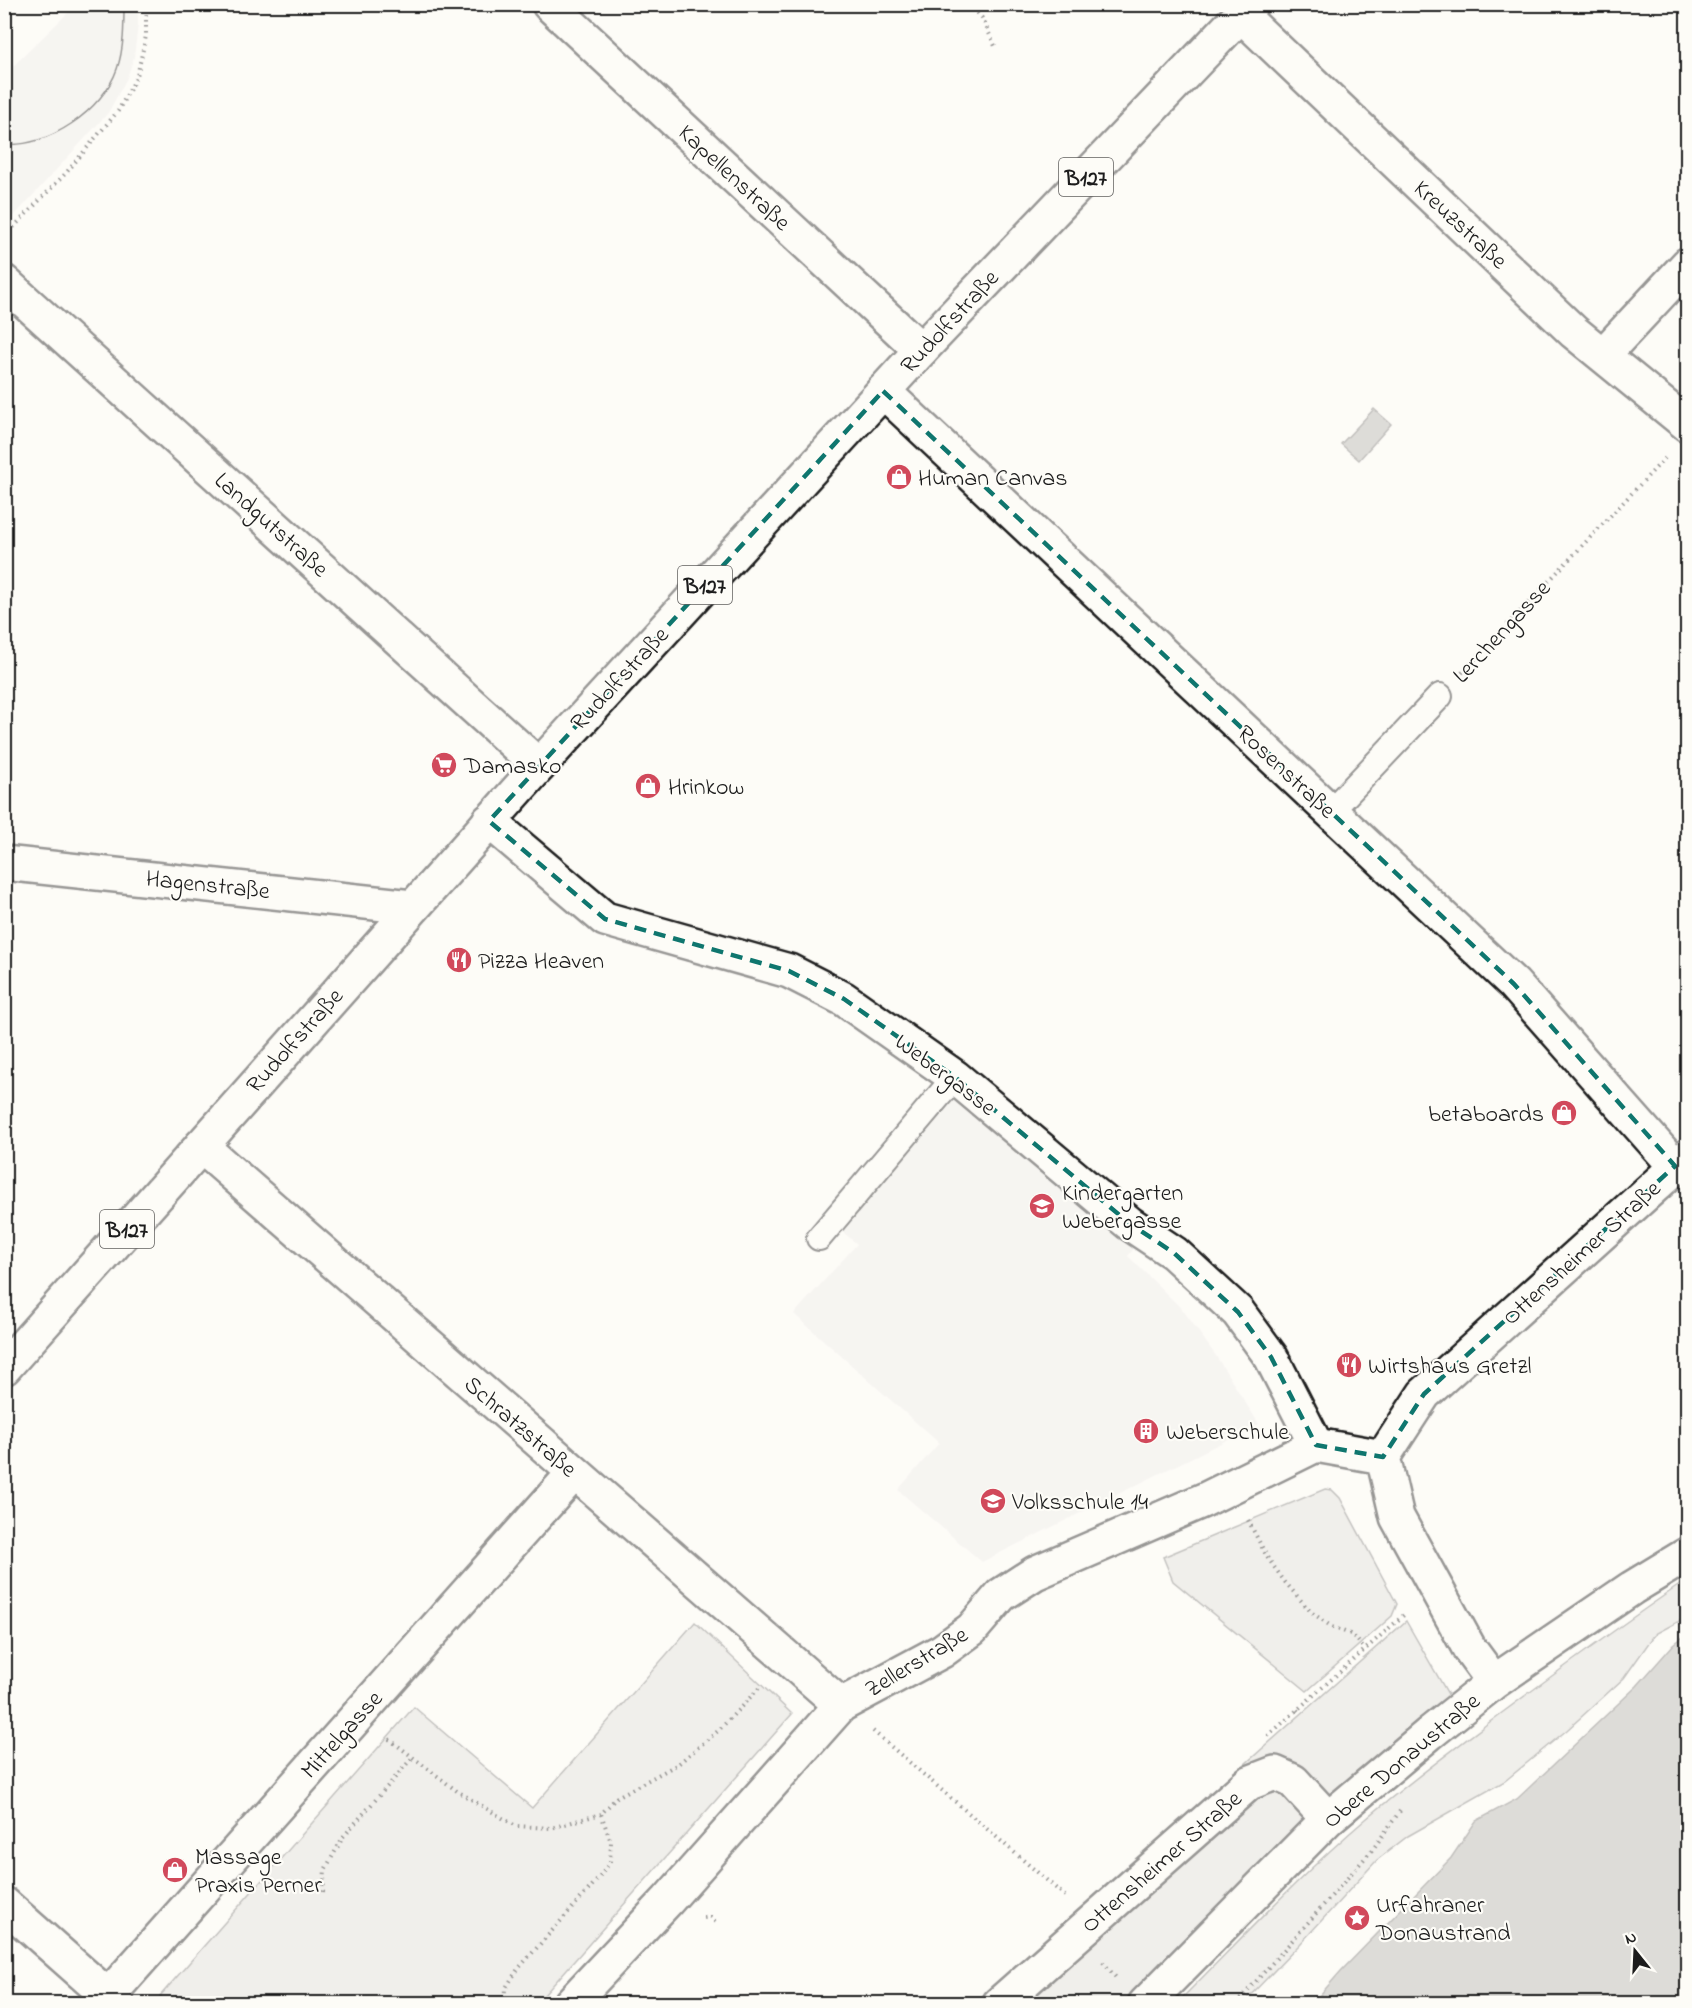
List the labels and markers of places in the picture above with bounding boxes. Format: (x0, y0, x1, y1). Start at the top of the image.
shop icon: Human Canvas (884, 462, 914, 492)
place label: Human Canvas (918, 462, 1067, 497)
supermarket icon: Damasko (429, 750, 459, 780)
place label: Damasko (463, 750, 561, 785)
shop icon: Hrinkow (633, 771, 663, 801)
place label: Hrinkow (668, 771, 744, 806)
restaurant icon: Pizza Heaven (444, 945, 474, 975)
place label: Pizza Heaven (478, 945, 604, 980)
place label: betaboards (1428, 1098, 1544, 1133)
shop icon: betaboards (1549, 1098, 1579, 1128)
place label: Kindergarten Webergasse (1062, 1177, 1183, 1240)
school or university icon: Kindergarten Webergasse (1027, 1191, 1057, 1221)
restaurant icon: Wirtshaus Gretzl (1334, 1350, 1364, 1380)
place label: Wirtshaus Gretzl (1368, 1350, 1531, 1385)
building icon: Weberschule (1131, 1416, 1161, 1446)
place label: Weberschule (1166, 1416, 1289, 1451)
school or university icon: Volksschule 14 (978, 1486, 1008, 1516)
place label: Volksschule 14 (1011, 1486, 1148, 1521)
place label: Massage Praxis Perner (195, 1841, 322, 1904)
shop icon: Massage Praxis Perner (160, 1855, 190, 1885)
place label: Urfahraner Donaustrand (1375, 1889, 1511, 1952)
place icon: Urfahraner Donaustrand (1342, 1903, 1372, 1933)

